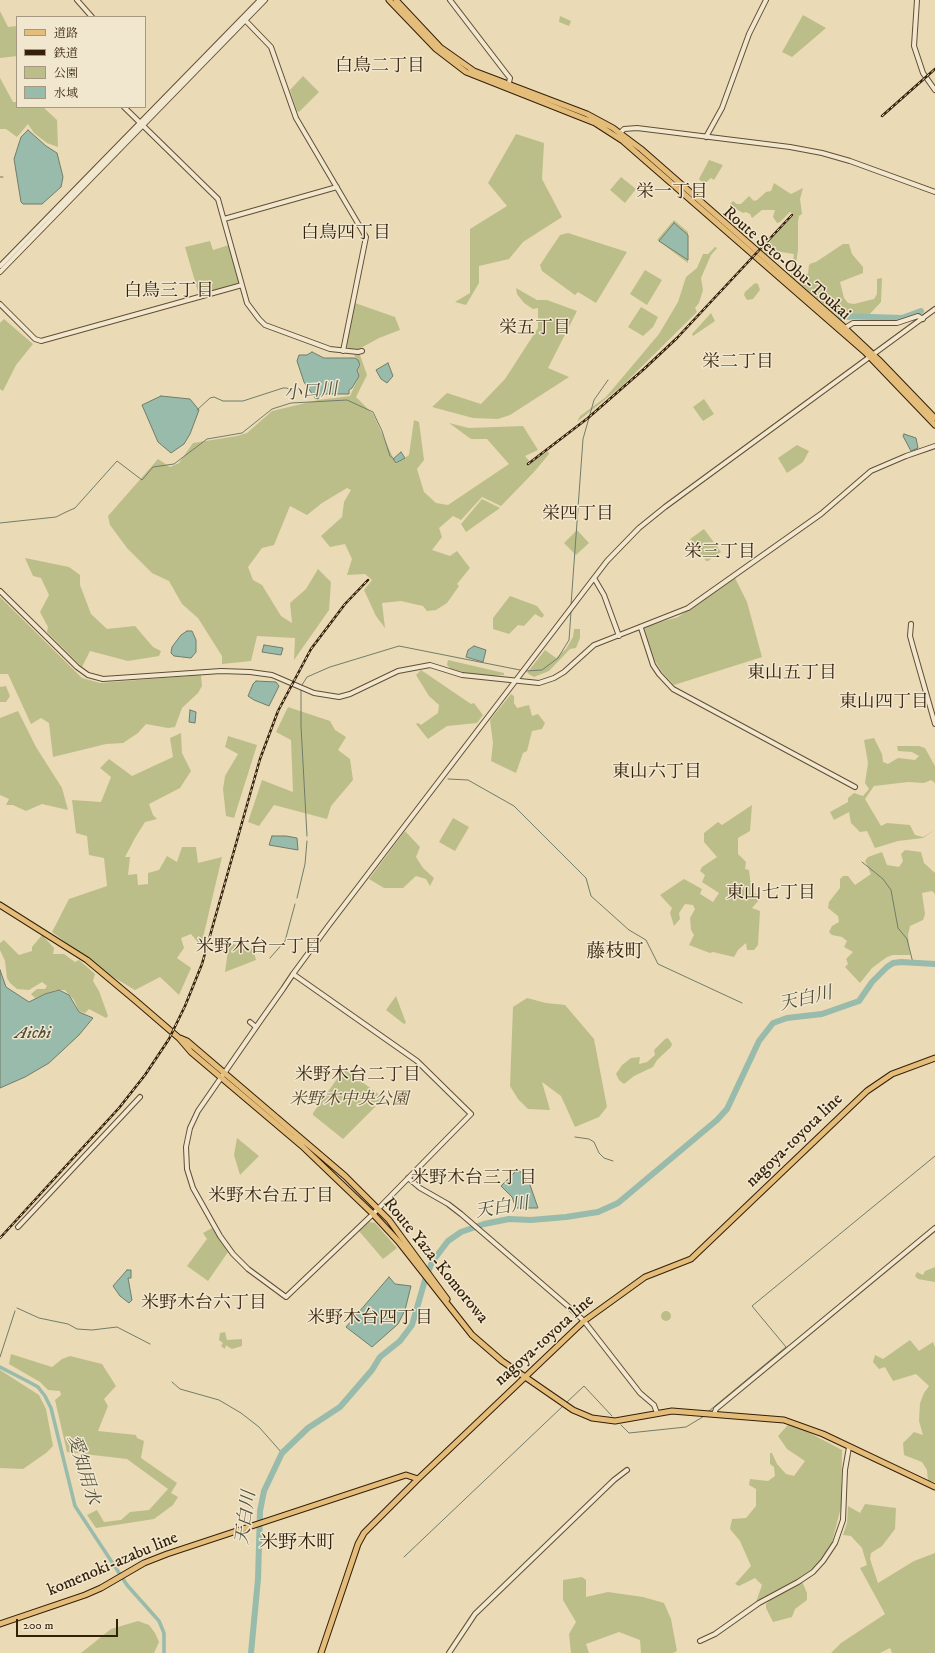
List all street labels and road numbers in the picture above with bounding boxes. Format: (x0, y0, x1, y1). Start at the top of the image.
street label: Route Seto-Obu-Toukai (718, 203, 854, 325)
street label: nagoya-toyota line (742, 1090, 848, 1192)
street label: Route Yaza-Komorowa (378, 1194, 492, 1328)
street label: nagoya-toyota line (491, 1291, 599, 1391)
street label: komenoki-azabu line (45, 1528, 181, 1602)

